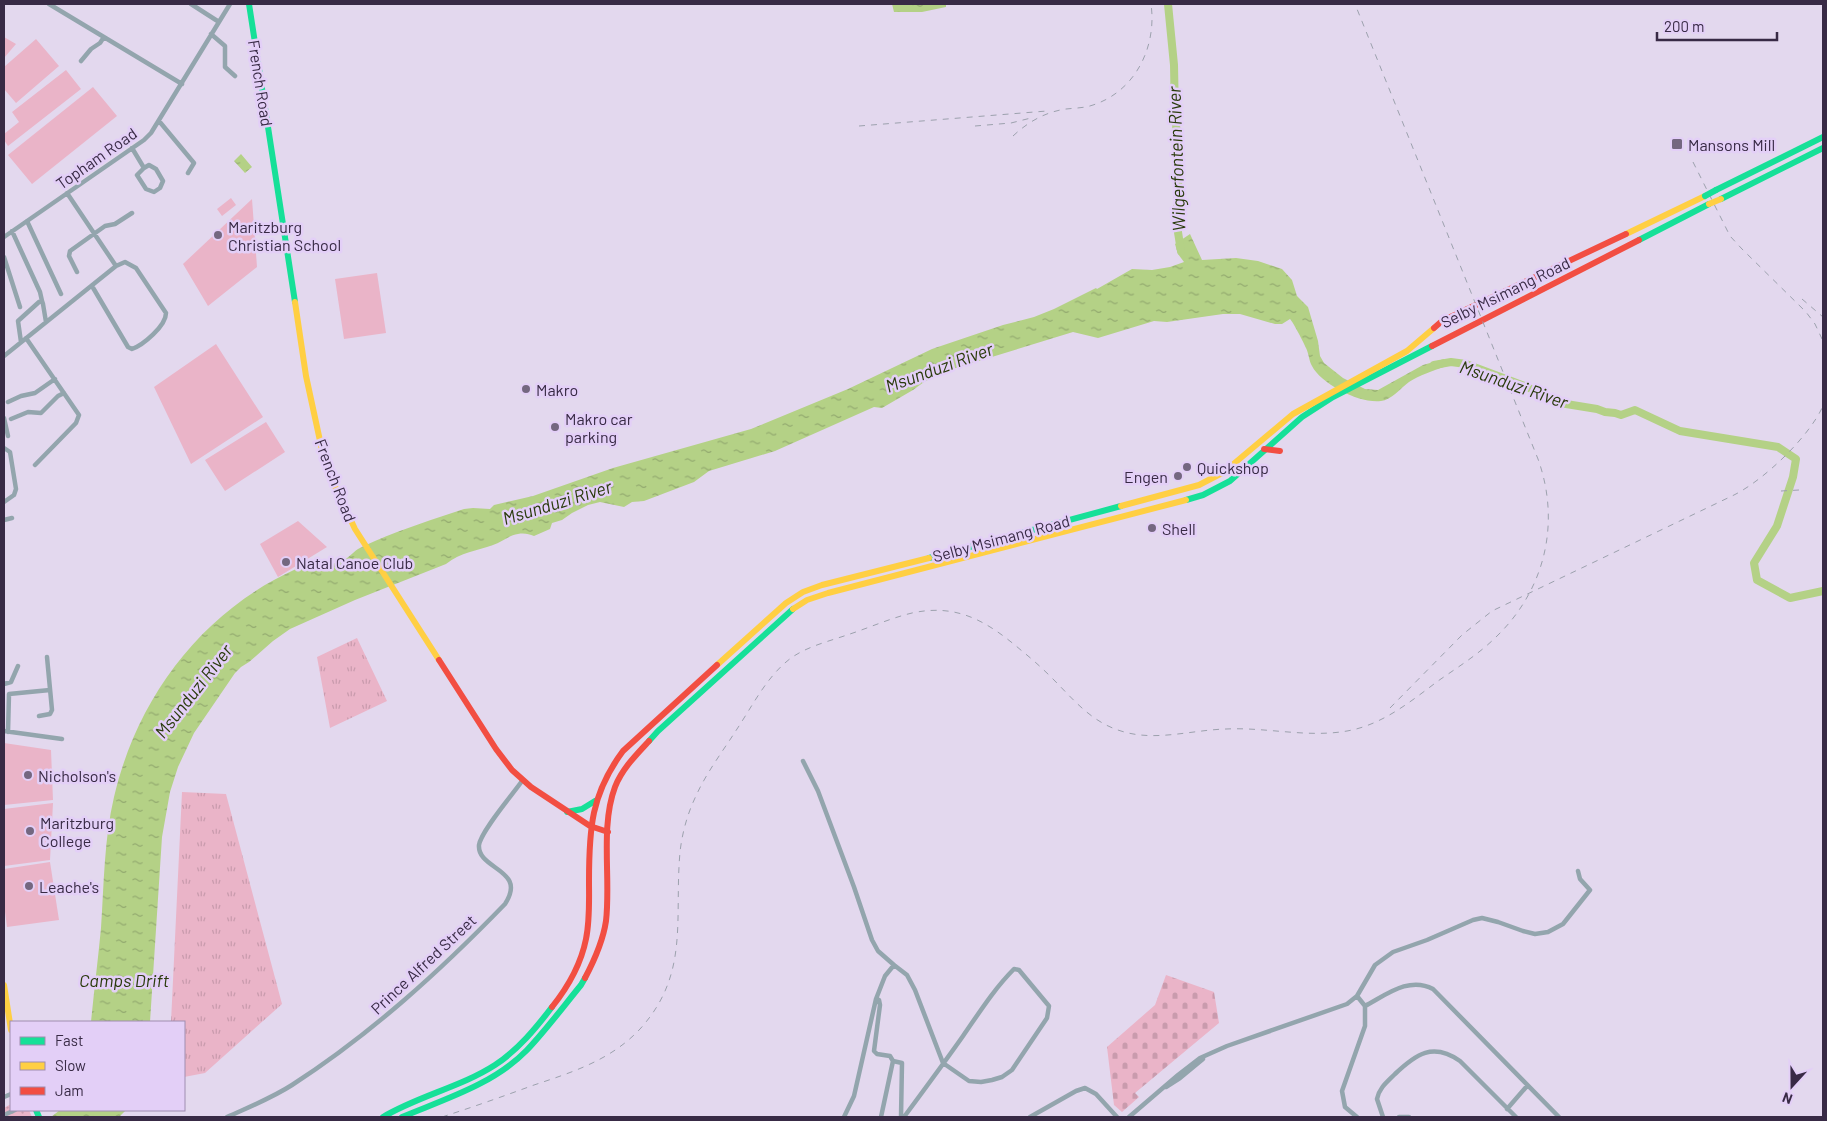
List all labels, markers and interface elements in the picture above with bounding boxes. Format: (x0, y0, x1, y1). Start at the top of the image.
scale bar (1657, 10, 1777, 42)
text: 200 m (1664, 17, 1704, 35)
street label: French Road (245, 38, 277, 128)
water label: Wilgerfontein River (1162, 86, 1190, 232)
street label: Topham Road (52, 123, 140, 193)
place label: Mansons Mill (1688, 135, 1775, 154)
marker: Mansons Mill (1670, 137, 1684, 151)
place label: Maritzburg Christian School (228, 217, 341, 254)
marker: Maritzburg Christian School (212, 229, 224, 241)
street label: Selby Msimang Road (1437, 253, 1573, 331)
water label: Msunduzi River (882, 337, 996, 397)
water label: Msunduzi River (1457, 355, 1572, 413)
place label: Makro (536, 380, 578, 399)
marker: Makro (520, 383, 532, 395)
place label: Makro car parking (565, 409, 633, 446)
marker: Makro car parking (549, 421, 561, 433)
street label: French Road (312, 436, 360, 524)
place label: Quickshop (1197, 458, 1269, 477)
marker: Quickshop (1181, 461, 1193, 473)
place label: Engen (1124, 467, 1168, 486)
marker: Engen (1172, 470, 1184, 482)
water label: Msunduzi River (500, 475, 615, 529)
street label: Selby Msimang Road (930, 511, 1072, 565)
place label: Shell (1162, 519, 1196, 538)
marker: Shell (1146, 522, 1158, 534)
place label: Natal Canoe Club (296, 553, 413, 572)
marker: Natal Canoe Club (280, 556, 292, 568)
water label: Msunduzi River (150, 639, 237, 742)
place label: Nicholson's (38, 766, 116, 785)
marker: Nicholson's (22, 769, 34, 781)
place label: Maritzburg College (40, 813, 114, 850)
marker: Maritzburg College (24, 825, 36, 837)
place label: Leache's (39, 877, 99, 896)
marker: Leache's (23, 880, 35, 892)
street label: Prince Alfred Street (366, 910, 480, 1018)
water label: Camps Drift (79, 969, 170, 991)
legend (10, 1021, 185, 1111)
text: Fast (55, 1031, 83, 1049)
text: Slow (55, 1056, 86, 1074)
north arrow (1767, 1061, 1817, 1111)
text: Jam (55, 1081, 84, 1099)
text: N (1780, 1089, 1795, 1108)

